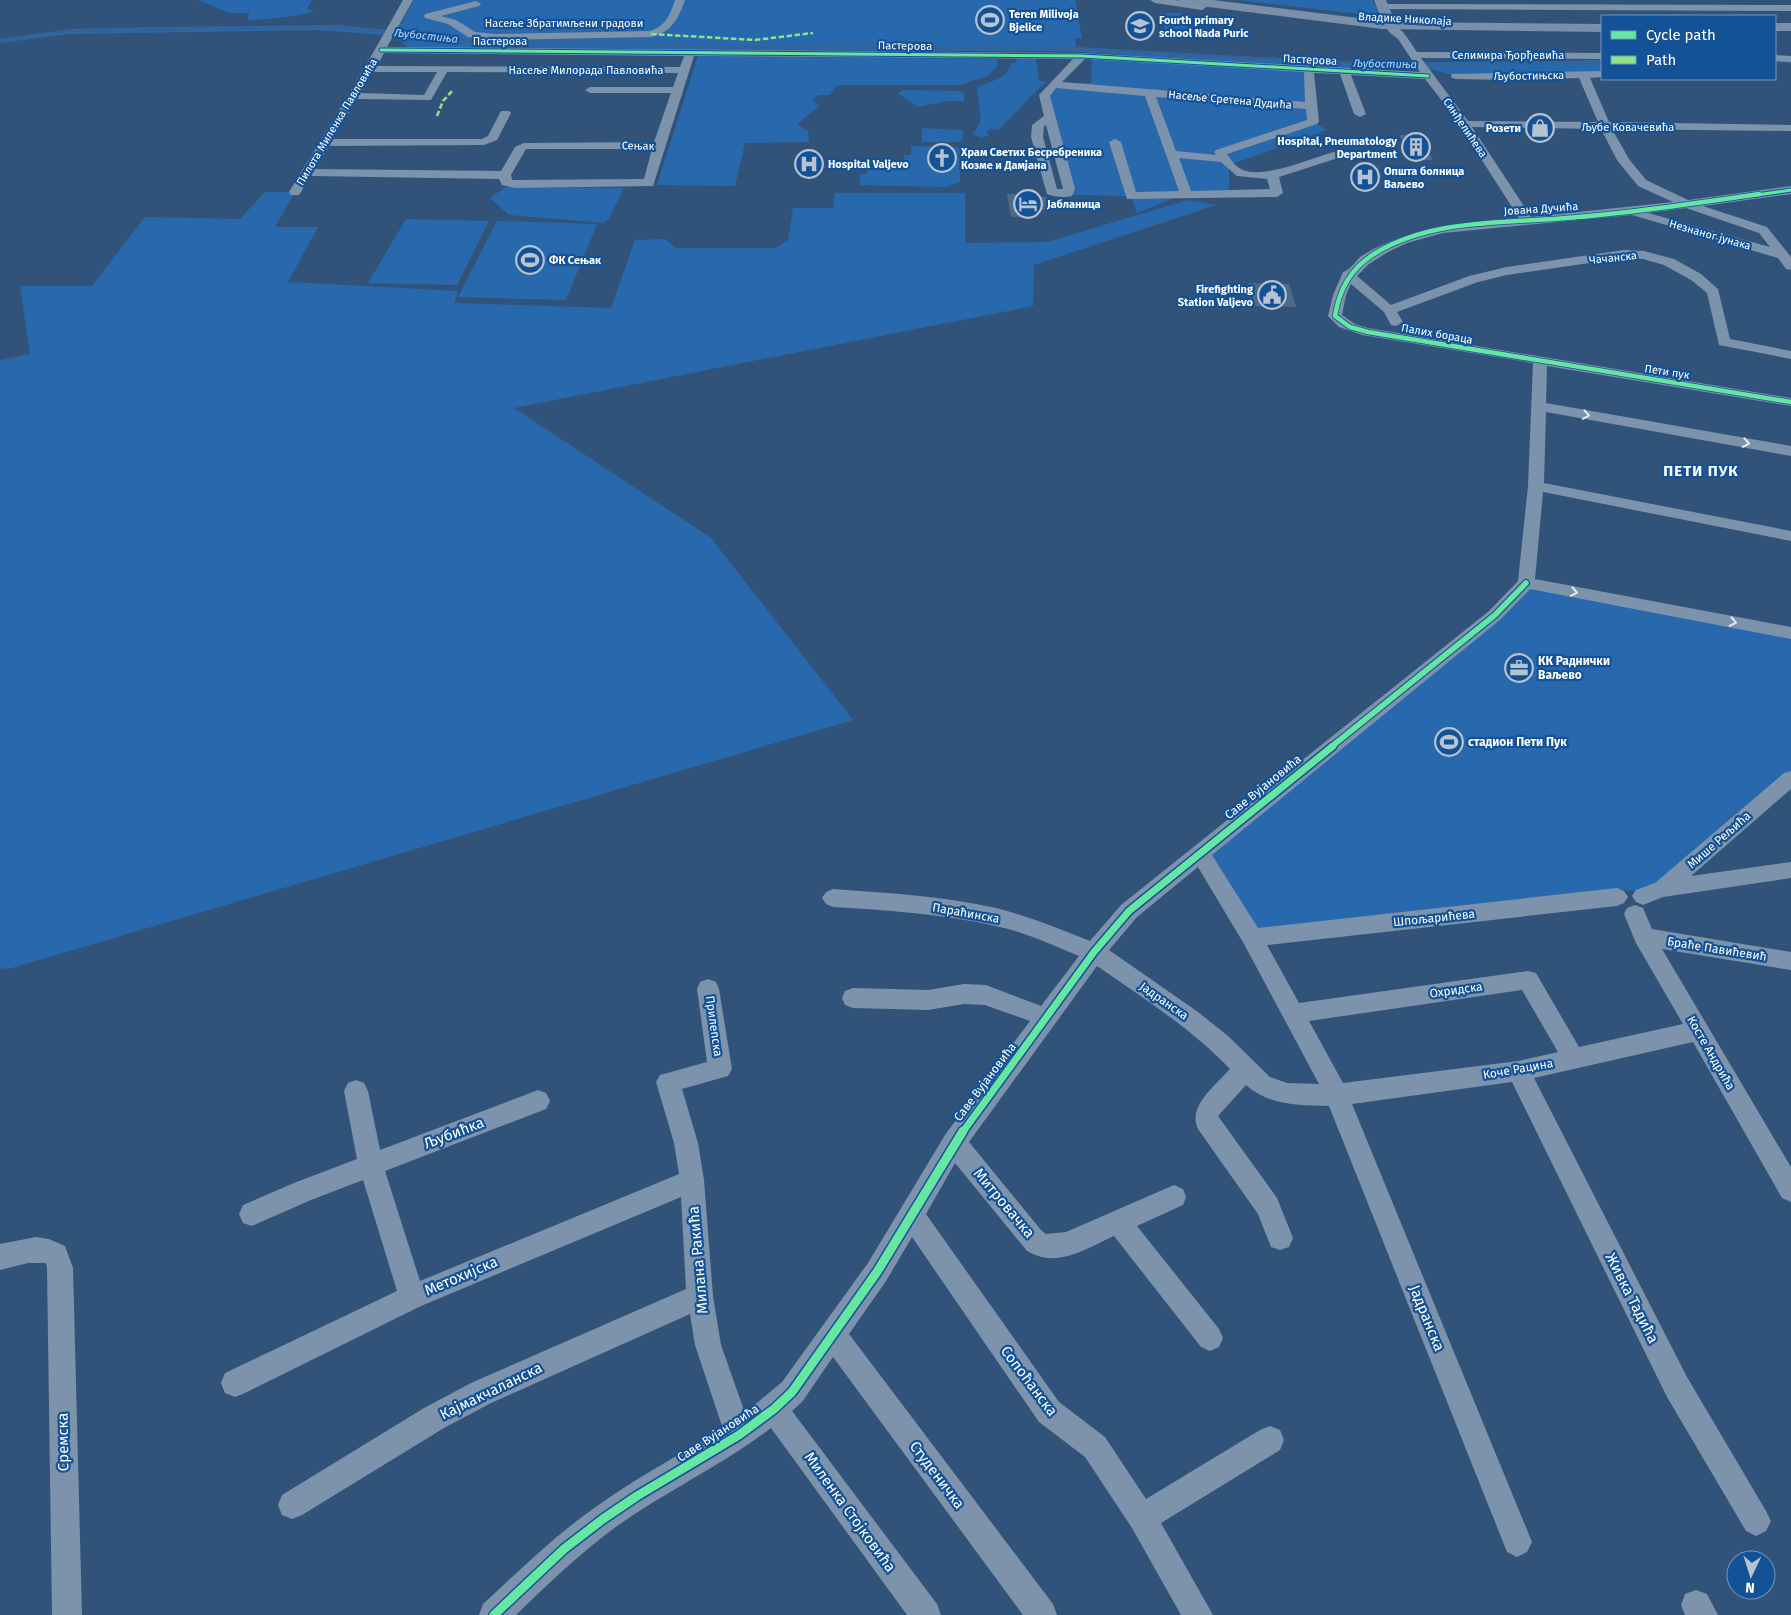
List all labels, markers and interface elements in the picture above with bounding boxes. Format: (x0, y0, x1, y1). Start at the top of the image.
sports icon: Teren Milivoja Bjelice (975, 5, 1005, 35)
place label: Teren Milivoja Bjelice (1009, 8, 1079, 34)
street label: Владике Николаја (1358, 10, 1452, 28)
school or university icon: Fourth primary school Nada Puric (1125, 11, 1155, 41)
place label: Fourth primary school Nada Puric (1159, 14, 1249, 40)
legend (1601, 15, 1776, 80)
street label: Насеље Збратимљени градови (485, 17, 643, 30)
water label: Љубостиња (393, 26, 458, 46)
text: Cycle path (1646, 26, 1716, 44)
street label: Пастерова (473, 35, 527, 48)
street label: Пастерова (878, 39, 932, 53)
street label: Селимира Ђорђевића (1452, 49, 1564, 62)
text: Path (1646, 51, 1676, 69)
street label: Пастерова (1283, 52, 1338, 68)
street label: Пилота Миленка Павловића (294, 56, 380, 188)
water label: Љубостиња (1352, 57, 1417, 71)
street label: Насеље Милорада Павловића (509, 64, 664, 77)
street label: Љубостињска (1494, 69, 1564, 83)
street label: Насеље Сретена Дудића (1168, 88, 1292, 112)
street label: Синђелићева (1440, 96, 1490, 160)
shop icon: Розети (1525, 113, 1555, 143)
street label: Љубе Ковачевића (1582, 121, 1674, 134)
place label: Розети (1486, 122, 1521, 135)
building icon: Hospital, Pneumatology Department (1401, 132, 1431, 162)
place label: Hospital, Pneumatology Department (1277, 135, 1398, 161)
street label: Сењак (622, 139, 655, 153)
church icon: Храм Светих Бесребреника Козме и Дамјана (927, 143, 957, 173)
place label: Храм Светих Бесребреника Козме и Дамјана (960, 146, 1102, 172)
hospital icon: Hospital Valjevo (794, 149, 824, 179)
place label: Hospital Valjevo (828, 158, 909, 171)
hospital icon: Општа болница Ваљево (1350, 162, 1380, 192)
place label: Општа болница Ваљево (1384, 165, 1464, 191)
hotel icon: Јабланица (1013, 189, 1043, 219)
place label: Јабланица (1046, 198, 1101, 211)
street label: Јована Дучића (1503, 200, 1579, 218)
street label: Незнаног јунака (1668, 217, 1752, 253)
sports icon: ФК Сењак (515, 245, 545, 275)
street label: Чачанска (1588, 249, 1638, 267)
place label: ФК Сењак (549, 254, 602, 267)
public building icon: Firefighting Station Valjevo (1257, 280, 1287, 310)
place label: Firefighting Station Valjevo (1178, 283, 1254, 309)
street label: Палих бораца (1400, 321, 1474, 347)
street label: Пети пук (1644, 362, 1691, 382)
one-way arrow (1582, 409, 1590, 419)
one-way arrow (1742, 437, 1750, 447)
district label: ПЕТИ ПУК (1663, 462, 1739, 480)
one-way arrow (1569, 586, 1578, 596)
one-way arrow (1729, 616, 1738, 626)
office icon: КК Раднички Ваљево (1504, 653, 1534, 683)
place label: КК Раднички Ваљево (1538, 654, 1610, 682)
sports icon: стадион Пети Пук (1434, 727, 1464, 757)
place label: стадион Пети Пук (1468, 735, 1567, 749)
street label: Саве Вујановића (1222, 752, 1304, 822)
street label: Мише Рељића (1685, 809, 1753, 871)
street label: Параћинска (931, 900, 1001, 926)
street label: Шпољарићева (1392, 907, 1476, 929)
street label: Браће Павићевић (1666, 934, 1768, 964)
street label: Јадранска (1137, 979, 1191, 1023)
street label: Охридска (1429, 979, 1483, 1001)
street label: Прилепска (703, 995, 725, 1057)
street label: Косте Андрића (1684, 1014, 1738, 1092)
street label: Саве Вујановића (951, 1040, 1019, 1124)
street label: Коче Рацина (1482, 1056, 1554, 1082)
street label: Љубићка (421, 1113, 487, 1153)
street label: Митровачка (970, 1164, 1038, 1242)
street label: Милана Ракића (684, 1205, 712, 1315)
street label: Живка Тадића (1601, 1250, 1663, 1346)
street label: Метохијска (422, 1253, 500, 1299)
street label: Јадранска (1406, 1282, 1448, 1354)
street label: Сопоћанска (997, 1342, 1061, 1420)
street label: Кајмакчаланска (437, 1358, 545, 1424)
street label: Саве Вујановића (675, 1401, 761, 1465)
street label: Сремска (53, 1413, 73, 1471)
street label: Студеничка (906, 1438, 968, 1512)
street label: Миленка Стојковића (800, 1448, 900, 1576)
north arrow (1726, 1550, 1776, 1600)
text: N (1745, 1579, 1755, 1596)

